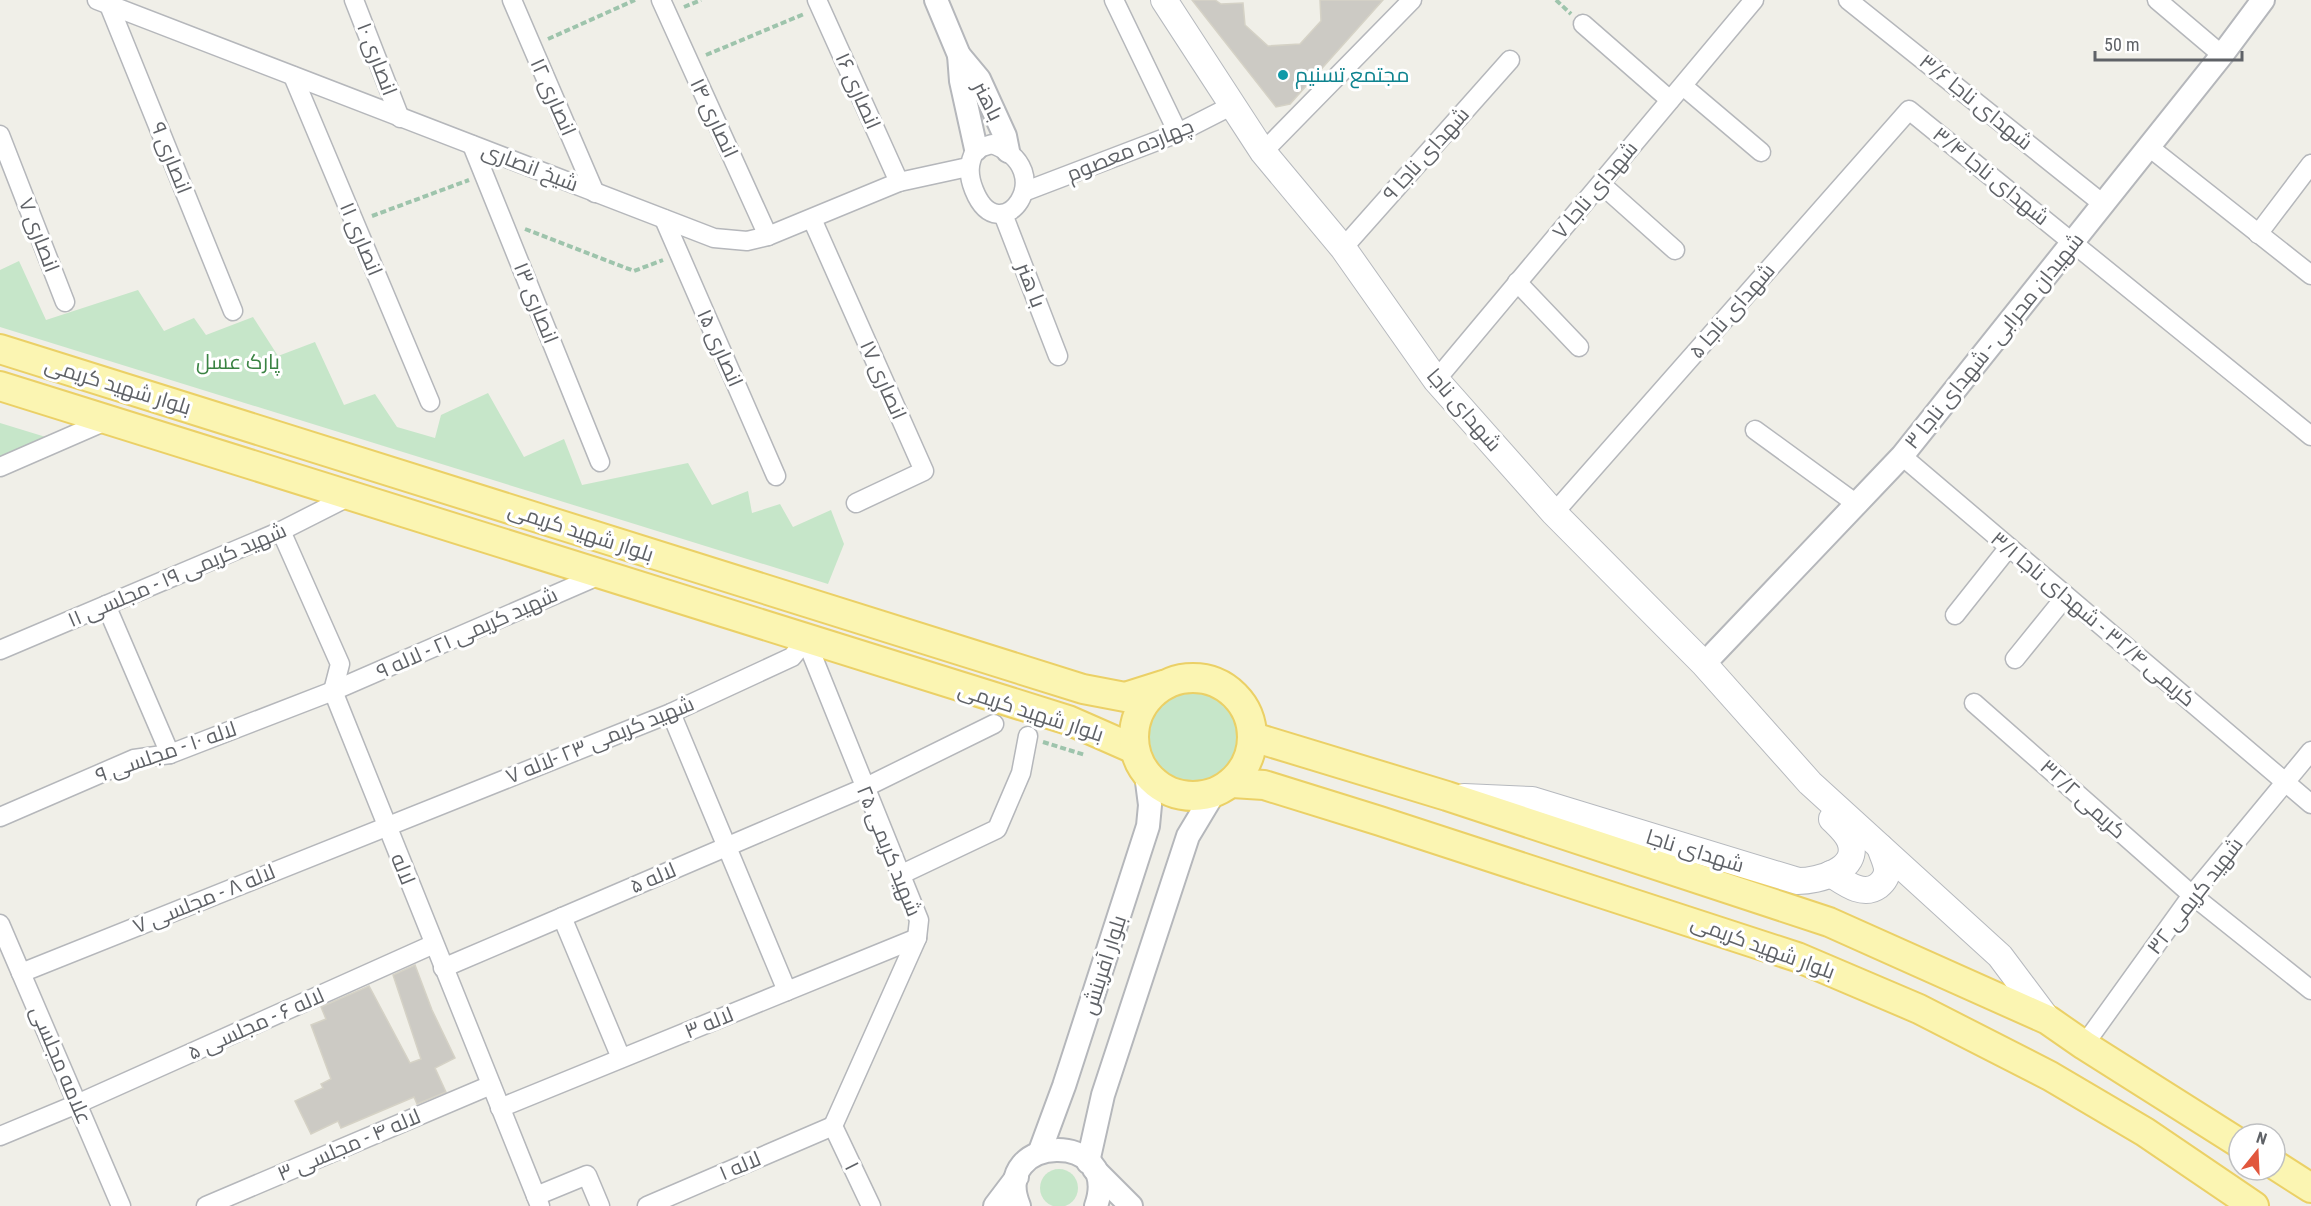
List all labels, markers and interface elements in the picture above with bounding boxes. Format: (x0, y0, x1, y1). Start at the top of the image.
street label: انصاری ۱۰ (351, 19, 402, 99)
scale bar (2095, 24, 2242, 62)
text: 50 m (2104, 34, 2139, 55)
street label: انصاری ۱۶ (830, 49, 885, 133)
street label: شهدای ناجا ۳/۶ (1914, 49, 2037, 156)
street label: انصاری ۱۲ (524, 55, 581, 140)
place label: مجتمع تسنیم (1295, 63, 1409, 89)
marker: مجتمع تسنیم (1276, 68, 1290, 82)
street label: انصاری ۱۴ (684, 74, 743, 162)
street label: باهنر (968, 76, 1008, 125)
street label: شهدای ناجا ۹ (1378, 102, 1475, 206)
street label: چهارده معصوم (1063, 114, 1198, 188)
street label: انصاری ۹ (145, 119, 196, 198)
street label: شهدای ناجا ۳/۴ (1928, 122, 2054, 231)
street label: شهدای ناجا ۷ (1547, 137, 1643, 244)
street label: شیخ انصاری (478, 138, 582, 198)
street label: انصاری ۷ (13, 194, 64, 276)
street label: انصاری ۱۱ (334, 199, 387, 280)
street label: شهیدان محرابی - شهدای ناجا ۳ (1900, 228, 2089, 454)
street label: با هنر (1011, 258, 1050, 311)
street label: انصاری ۱۳ (508, 259, 563, 347)
street label: شهدای ناجا ۵ (1684, 259, 1780, 364)
street label: انصاری ۱۵ (691, 305, 748, 391)
street label: انصاری ۱۷ (854, 337, 911, 424)
park label: پارک عسل (196, 350, 280, 376)
street label: بلوار شهید کریمی (42, 352, 194, 421)
street label: شهدای ناجا (1421, 364, 1506, 457)
street label: بلوار شهید کریمی (505, 497, 657, 568)
street label: شهید کریمی ۱۹ - مجلسی ۱۱ (64, 518, 290, 633)
street label: کریمی ۳۲/۴ - شهدای ناجا ۳/۱ (1985, 527, 2200, 712)
street label: شهید کریمی ۲۱ - لاله ۹ (373, 582, 562, 685)
street label: بلوار شهید کریمی (955, 677, 1107, 748)
street label: شهید کریمی ۲۳ -لاله ۷ (502, 691, 698, 790)
street label: لاله ۱۰ - مجلسی ۹ (92, 717, 240, 788)
street label: کریمی ۳۲/۲ (2035, 754, 2131, 844)
street label: شهید کریمی ۲۵ (851, 782, 926, 920)
street label: شهدای ناجا (1643, 825, 1747, 878)
street label: شهید کریمی ۳۲ (2142, 833, 2249, 960)
street label: لاله (386, 850, 420, 888)
street label: لاله ۵ (626, 858, 680, 898)
street label: لاله ۸ - مجلسی ۷ (129, 860, 279, 939)
street label: بلوار شهید کریمی (1687, 910, 1838, 985)
street label: بلوار آفرینش (1077, 912, 1132, 1018)
street label: لاله ۶ - مجلسی ۵ (184, 983, 328, 1066)
street label: علامه مجلسی (24, 1002, 97, 1128)
street label: لاله ۳ (681, 1002, 737, 1044)
street label: لاله ۴ - مجلسی ۳ (274, 1104, 425, 1187)
north arrow (2227, 1122, 2287, 1182)
text: N (2254, 1128, 2269, 1149)
street label: لاله ۱ (716, 1147, 764, 1185)
street label: ۱ (840, 1158, 864, 1174)

